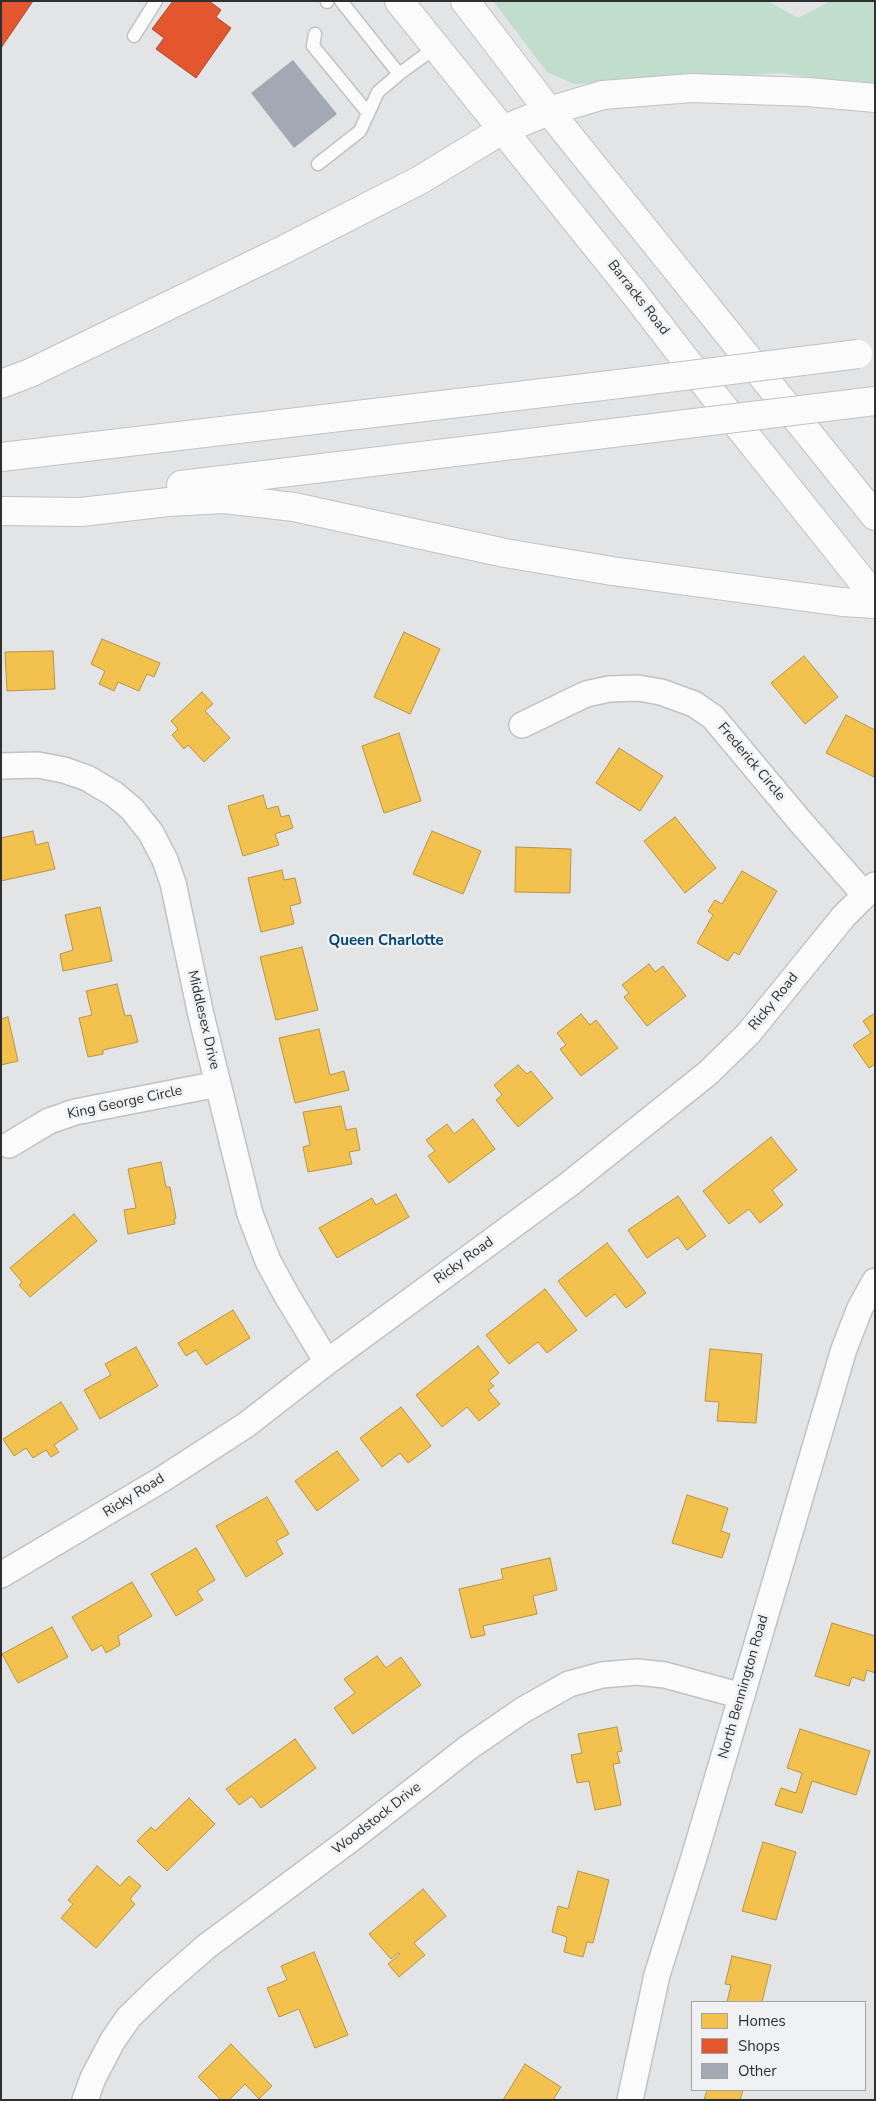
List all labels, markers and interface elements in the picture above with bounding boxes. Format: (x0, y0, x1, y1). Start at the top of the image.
street label: Barracks Road (604, 257, 672, 339)
street label: Frederick Circle (714, 720, 788, 804)
district label: Queen Charlotte (328, 932, 444, 950)
street label: Middlesex Drive (183, 969, 223, 1071)
street label: Ricky Road (746, 970, 802, 1034)
street label: King George Circle (66, 1083, 184, 1123)
street label: Ricky Road (431, 1234, 497, 1288)
street label: Ricky Road (100, 1471, 168, 1521)
street label: North Bennington Road (715, 1613, 773, 1761)
street label: Woodstock Drive (329, 1779, 425, 1859)
legend (691, 2001, 866, 2091)
text: Homes (738, 2011, 786, 2031)
text: Shops (738, 2036, 780, 2056)
text: Other (738, 2061, 777, 2081)

